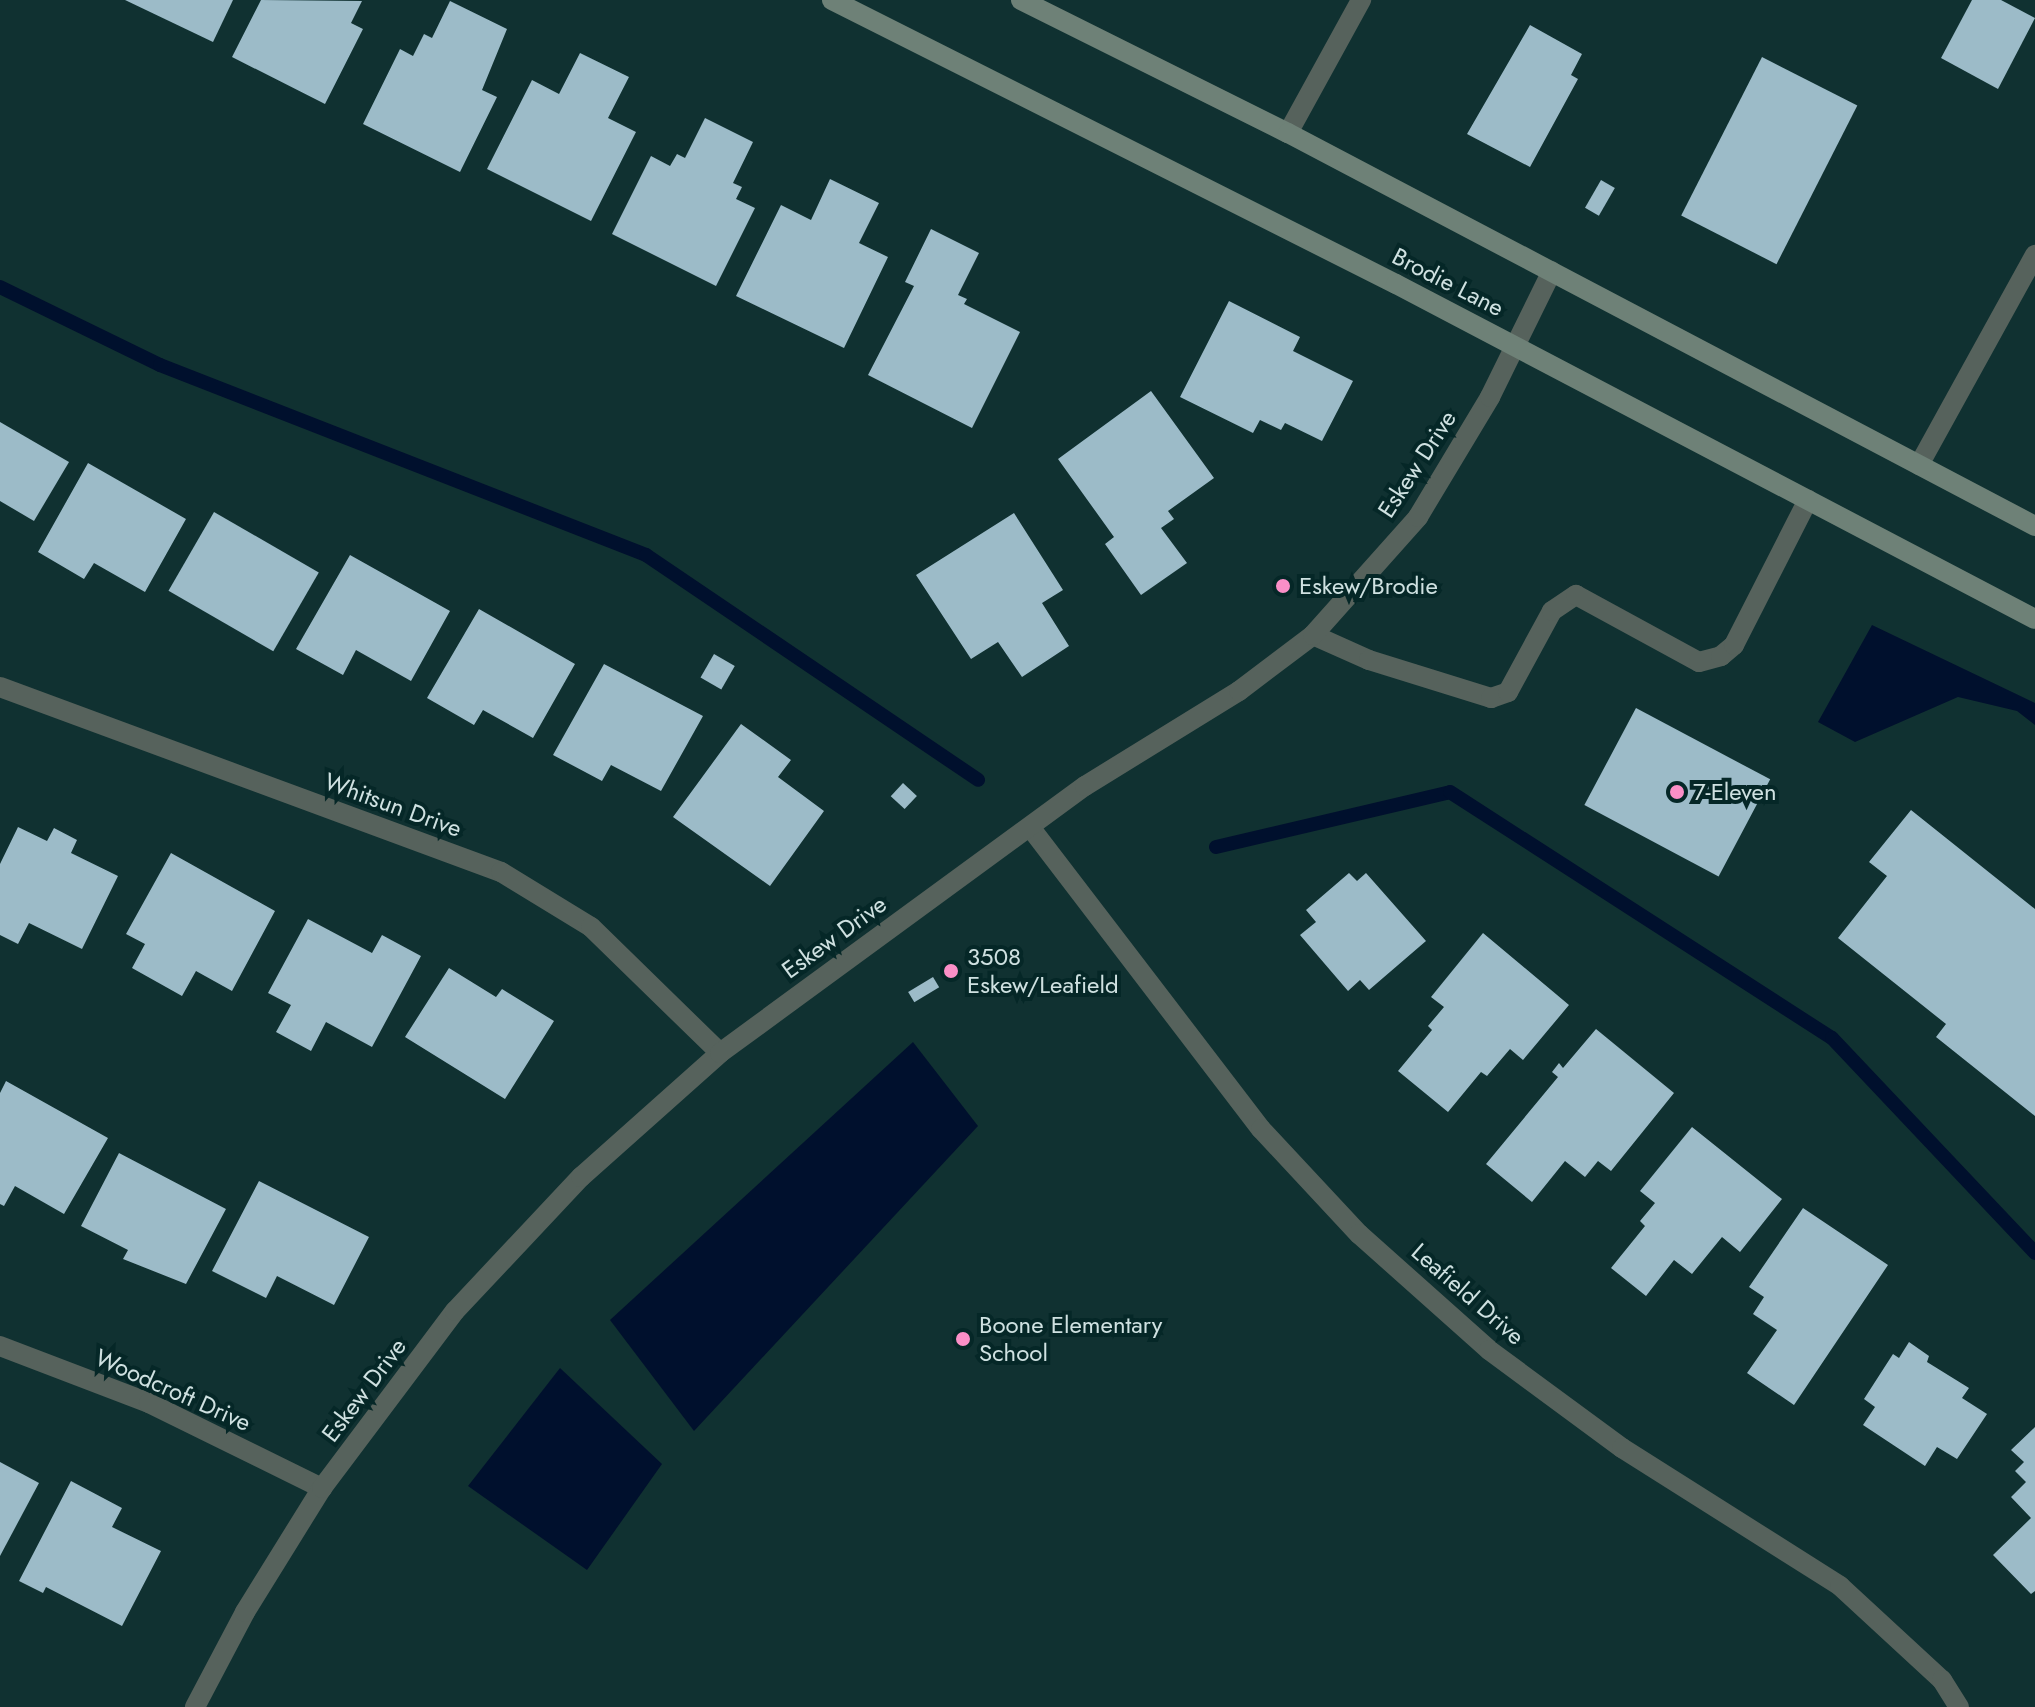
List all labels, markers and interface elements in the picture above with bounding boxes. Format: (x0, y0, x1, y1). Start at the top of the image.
street label: Brodie Lane (1387, 242, 1509, 322)
street label: Eskew Drive (1372, 405, 1462, 523)
place label: Eskew/Brodie (1299, 572, 1438, 600)
marker: Eskew/Brodie (1274, 577, 1292, 595)
street label: Whitsun Drive (321, 767, 465, 843)
place label: 7-Eleven (1693, 778, 1777, 806)
marker: 7-Eleven (1668, 783, 1686, 801)
street label: Eskew Drive (776, 890, 892, 984)
place label: 3508 Eskew/Leafield (967, 943, 1119, 999)
marker: 3508 Eskew/Leafield (942, 962, 960, 980)
street label: Leafield Drive (1406, 1237, 1530, 1351)
place label: Boone Elementary School (979, 1311, 1162, 1367)
marker: Boone Elementary School (954, 1330, 972, 1348)
street label: Eskew Drive (316, 1333, 412, 1447)
street label: Woodcroft Drive (91, 1343, 255, 1437)

